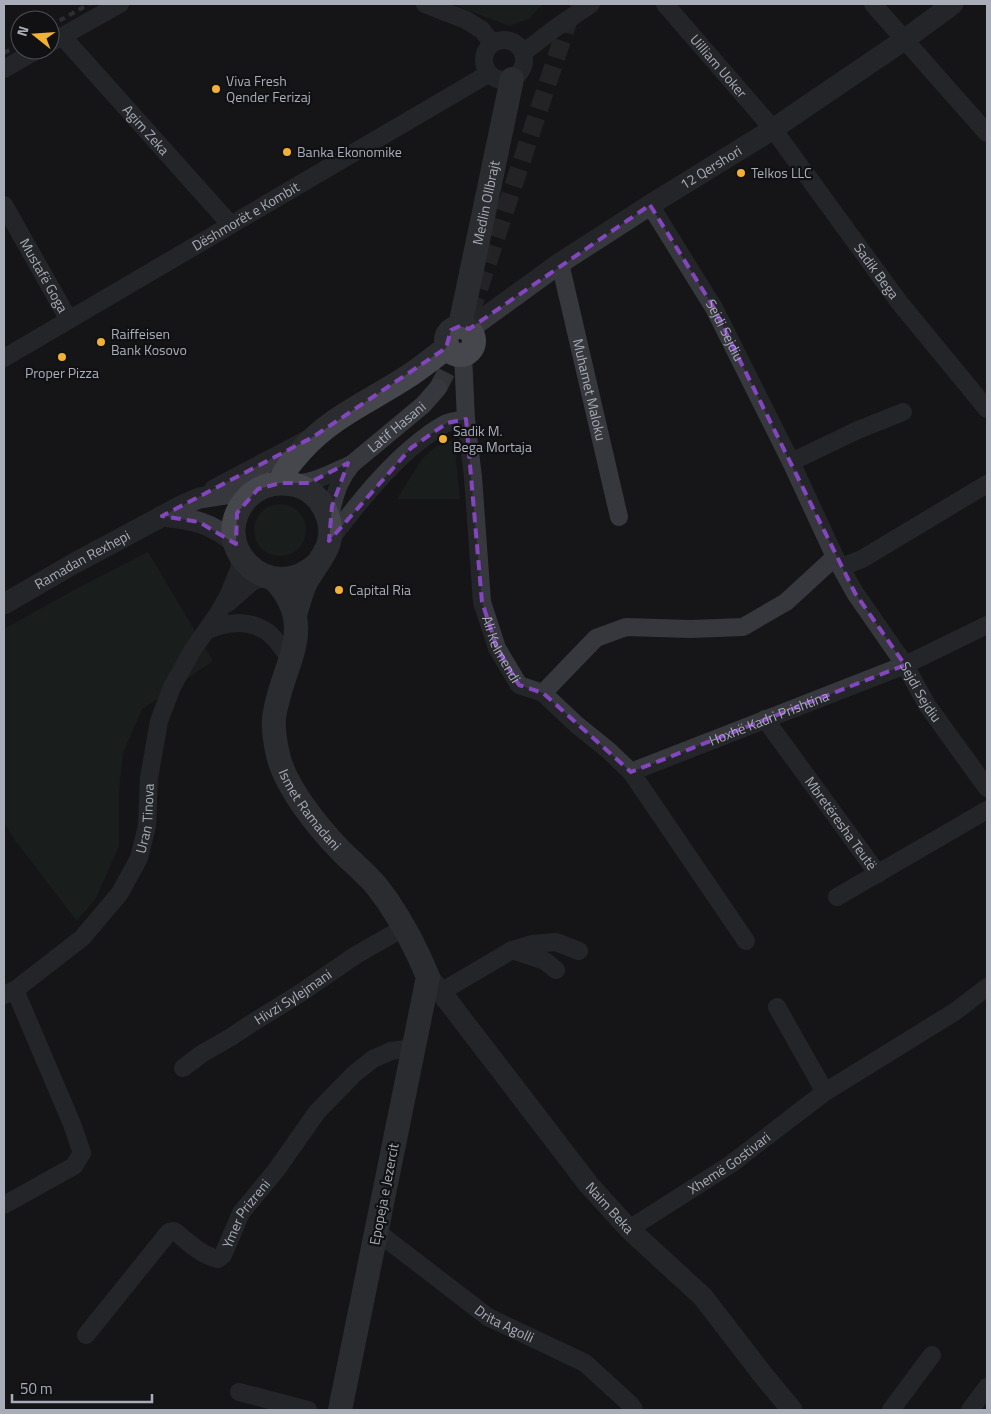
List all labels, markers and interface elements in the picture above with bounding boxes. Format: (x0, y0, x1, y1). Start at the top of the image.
north arrow (10, 10, 60, 60)
text: N (11, 23, 34, 39)
street label: Uilliam Uoker (685, 29, 753, 102)
place label: Viva Fresh Qender Ferizaj (226, 70, 311, 107)
marker: Viva Fresh Qender Ferizaj (210, 83, 222, 95)
street label: Agim Zeka (118, 100, 175, 159)
street label: 12 Qershori (676, 140, 746, 194)
place label: Banka Ekonomike (297, 141, 402, 162)
marker: Banka Ekonomike (281, 146, 293, 158)
street label: Medlin Ollbrajt (466, 158, 505, 247)
place label: Telkos LLC (751, 162, 812, 183)
marker: Telkos LLC (735, 167, 747, 179)
street label: Dëshmorët e Kombit (188, 176, 303, 256)
street label: Mustafë Goga (15, 234, 74, 316)
street label: Sadik Bega (849, 238, 904, 303)
street label: Sejdi Sejdiu (701, 295, 750, 365)
place label: Raiffeisen Bank Kosovo (111, 323, 187, 360)
marker: Raiffeisen Bank Kosovo (95, 336, 107, 348)
street label: Muhamet Maloku (568, 336, 612, 443)
marker: Proper Pizza (56, 351, 68, 363)
place label: Proper Pizza (25, 362, 99, 383)
street label: Latif Hasani (363, 396, 430, 457)
place label: Sadik M. Bega Mortaja (453, 420, 532, 457)
marker: Sadik M. Bega Mortaja (437, 433, 449, 445)
street label: Ramadan Rexhepi (30, 524, 134, 594)
place label: Capital Ria (349, 579, 411, 600)
marker: Capital Ria (333, 584, 345, 596)
street label: Ali Kelmendi (477, 613, 526, 687)
street label: Sejdi Sejdiu (895, 658, 947, 726)
street label: Hoxhë Kadri Prishtina (706, 685, 832, 751)
street label: Ismet Ramadani (274, 765, 346, 855)
street label: Mbretëresha Teutë (800, 772, 883, 874)
street label: Uran Tinova (130, 783, 159, 855)
street label: Hivzi Sylejmani (250, 964, 336, 1029)
street label: Xhemë Gostivari (684, 1127, 775, 1199)
street label: Epopeja e Jezercit (363, 1141, 404, 1247)
street label: Ymer Prizreni (216, 1174, 275, 1251)
street label: Naim Beka (581, 1177, 639, 1238)
street label: Drita Agolli (470, 1300, 538, 1347)
scale bar (12, 1372, 152, 1404)
text: 50 m (20, 1377, 53, 1400)

